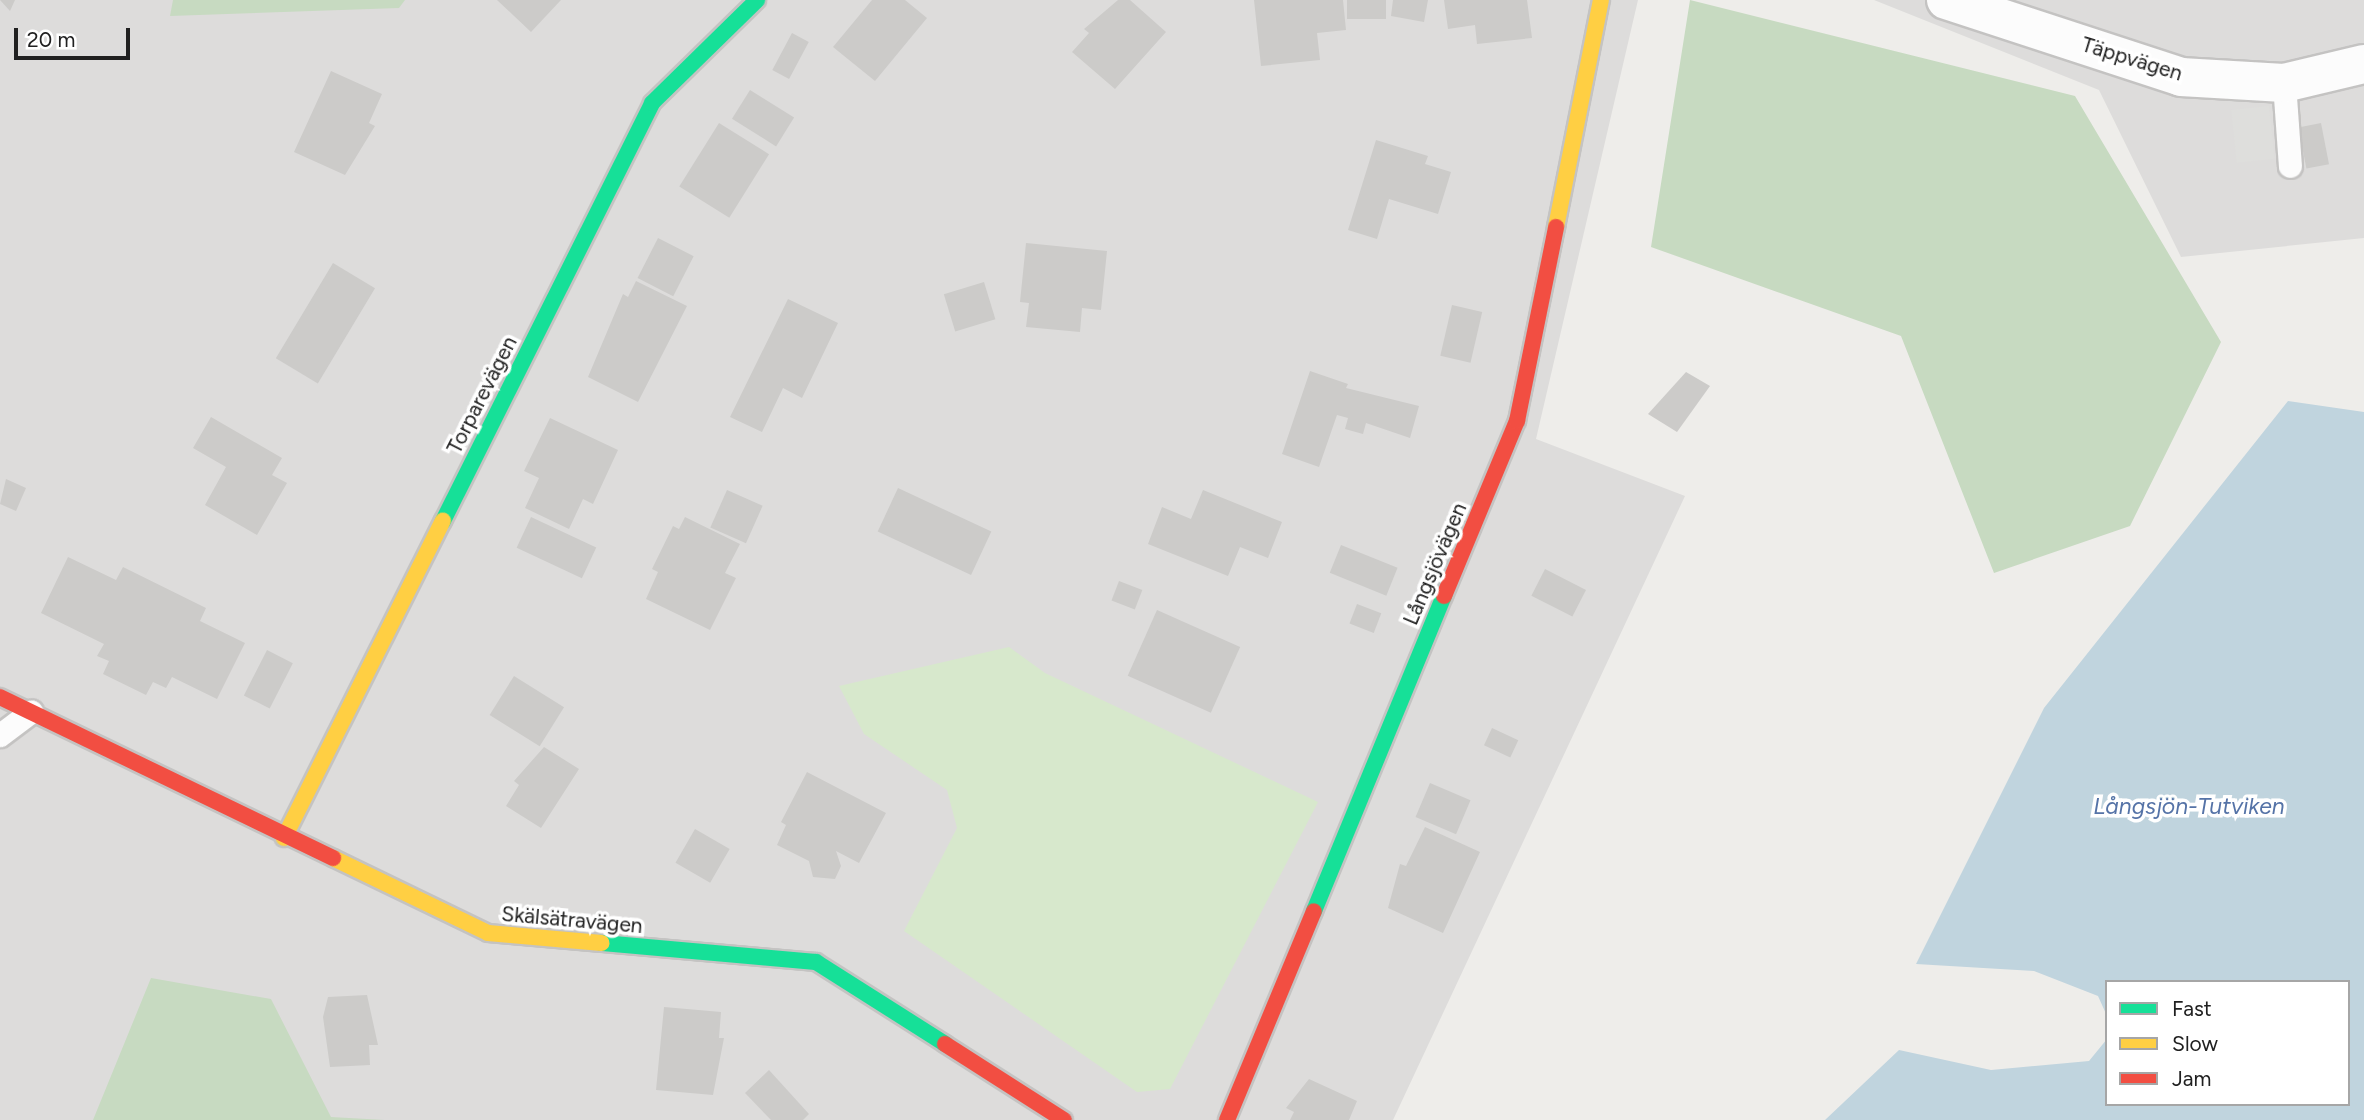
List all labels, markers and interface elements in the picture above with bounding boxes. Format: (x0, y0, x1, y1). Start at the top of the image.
scale bar (18, 14, 133, 58)
text: 20 m (27, 27, 75, 52)
street label: Täppvägen (2079, 32, 2185, 86)
street label: Torparevägen (442, 332, 522, 458)
street label: Långsjövägen (1398, 499, 1472, 629)
water label: Långsjön-Tutviken (2093, 792, 2285, 820)
street label: Skälsätravägen (500, 901, 644, 939)
legend (2105, 980, 2350, 1106)
text: Fast (2172, 996, 2212, 1021)
text: Slow (2172, 1031, 2218, 1056)
text: Jam (2172, 1066, 2211, 1091)

